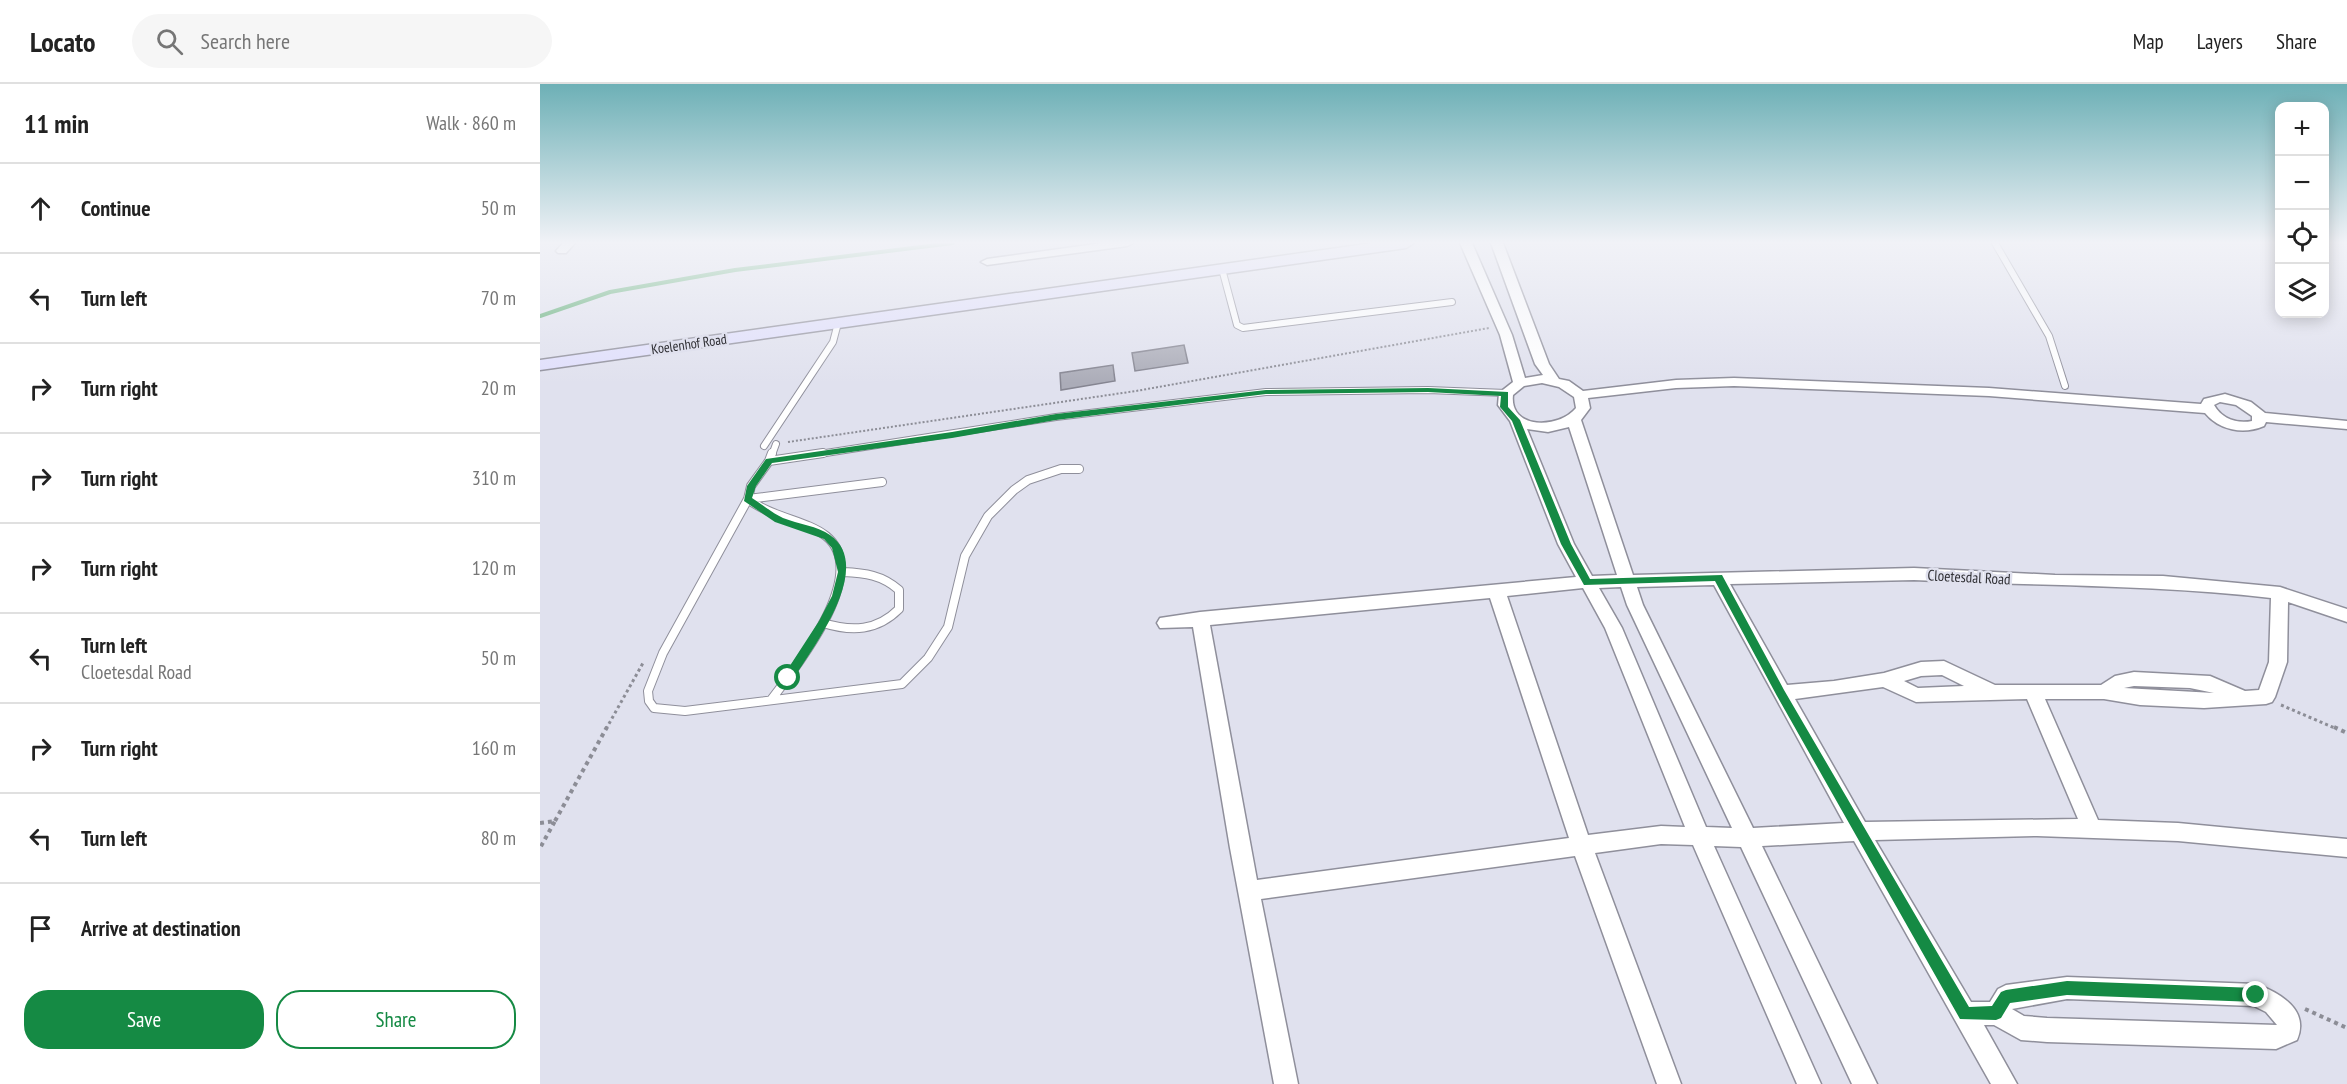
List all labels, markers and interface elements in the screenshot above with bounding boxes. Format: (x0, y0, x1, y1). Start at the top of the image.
search box (132, 14, 552, 68)
text: Locato (30, 23, 96, 60)
icon: search (153, 25, 186, 58)
text: Search here (201, 27, 290, 55)
text: Map (2133, 28, 2164, 55)
text: Layers (2197, 28, 2243, 55)
text: Share (2276, 28, 2317, 55)
map controls (2275, 102, 2329, 318)
button: + (2275, 102, 2329, 156)
text: 11 min (24, 107, 89, 140)
text: Walk · 860 m (426, 110, 516, 136)
button: − (2275, 156, 2329, 210)
icon: ahead (24, 192, 57, 225)
text: Continue (81, 194, 151, 222)
text: 50 m (481, 195, 516, 221)
button: locate (2275, 210, 2329, 264)
button: layers (2275, 264, 2329, 318)
icon: left (24, 282, 57, 315)
text: Turn left (81, 284, 147, 312)
text: 70 m (481, 285, 516, 311)
street label: Koelenhof Road (650, 330, 728, 358)
icon: right (24, 372, 57, 405)
text: Turn right (81, 374, 158, 402)
text: 20 m (481, 375, 516, 401)
icon: right (24, 462, 57, 495)
text: Turn right (81, 464, 158, 492)
text: 310 m (472, 465, 516, 491)
icon: right (24, 552, 57, 585)
text: Turn right (81, 554, 158, 582)
text: 120 m (472, 555, 516, 581)
street label: Cloetesdal Road (1927, 565, 2011, 589)
text: Turn left (81, 631, 147, 659)
icon: left (24, 642, 57, 675)
text: 50 m (481, 645, 516, 671)
text: Cloetesdal Road (81, 659, 192, 685)
route start (774, 664, 800, 690)
icon: right (24, 732, 57, 765)
text: Turn right (81, 734, 158, 762)
text: 160 m (472, 735, 516, 761)
icon: left (24, 822, 57, 855)
text: Turn left (81, 824, 147, 852)
text: 80 m (481, 825, 516, 851)
icon: arrive (24, 912, 57, 945)
text: Arrive at destination (81, 914, 241, 942)
route end (2242, 981, 2268, 1007)
button: Save (24, 990, 264, 1049)
button: Share (276, 990, 516, 1049)

